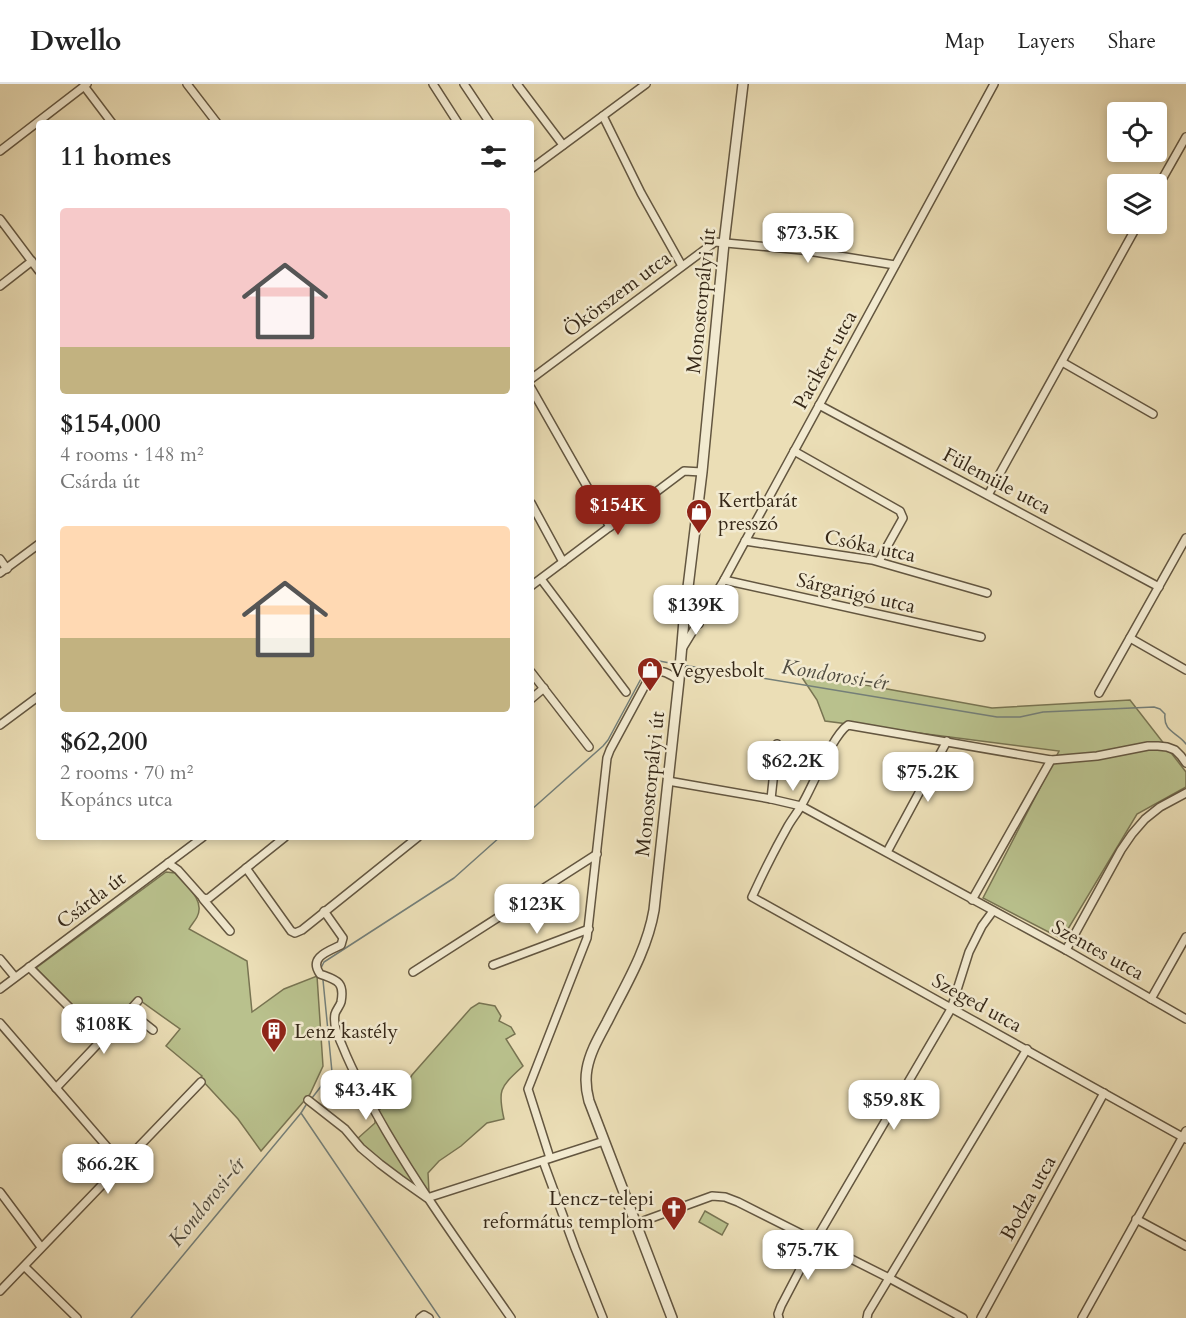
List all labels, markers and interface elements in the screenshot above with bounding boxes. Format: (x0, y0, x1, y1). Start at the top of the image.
text: Dwello (30, 22, 121, 60)
text: Map (945, 27, 985, 56)
text: Layers (1018, 27, 1075, 56)
text: Share (1108, 27, 1156, 56)
map controls (1107, 102, 1167, 234)
button: locate (1107, 102, 1167, 162)
text: 11 homes (60, 139, 171, 174)
icon: filters (477, 140, 510, 173)
button: layers (1107, 174, 1167, 234)
pin: $73.5K (759, 213, 857, 264)
text: $73.5K (777, 219, 839, 246)
street label: Monostorpályi út (680, 226, 722, 375)
street label: Ökörszem utca (558, 244, 677, 343)
icon: home (231, 247, 339, 355)
street label: Pacikert utca (787, 305, 863, 414)
text: $154,000 (60, 406, 161, 441)
text: 4 rooms · 148 m² (60, 441, 204, 468)
street label: Fülemüle utca (938, 441, 1056, 521)
text: Csárda út (60, 468, 140, 495)
pin: $154K (576, 485, 660, 536)
place label: Kertbarát presszó (718, 487, 798, 537)
text: $154K (589, 491, 647, 518)
shop icon: Kertbarát presszó (684, 497, 714, 535)
street label: Csóka utca (822, 523, 918, 569)
icon: home (231, 565, 339, 673)
street label: Sárgarigó utca (794, 566, 918, 620)
pin: $139K (654, 585, 738, 636)
text: $139K (667, 591, 725, 618)
water label: Kondorosi-ér (779, 652, 892, 698)
shop icon: Vegyesbolt (635, 655, 665, 693)
place label: Vegyesbolt (670, 657, 765, 684)
street label: Monostorpályi út (629, 709, 671, 858)
text: $62,200 (60, 724, 148, 759)
pin: $62.2K (744, 741, 842, 792)
text: $62.2K (762, 747, 824, 774)
pin: $75.2K (879, 752, 977, 803)
text: $75.2K (897, 758, 959, 785)
text: 2 rooms · 70 m² (60, 759, 193, 786)
text: Kopáncs utca (60, 786, 173, 813)
street label: Csárda út (51, 865, 132, 935)
pin: $123K (495, 884, 579, 935)
text: $123K (508, 890, 566, 917)
street label: Szentes utca (1047, 913, 1149, 987)
street label: Szeged utca (927, 967, 1027, 1039)
pin: $108K (62, 1004, 146, 1055)
text: $108K (75, 1010, 133, 1037)
building icon: Lenz kastély (259, 1016, 289, 1054)
place label: Lenz kastély (294, 1018, 398, 1045)
pin: $43.4K (317, 1070, 415, 1121)
text: $43.4K (335, 1076, 397, 1103)
pin: $59.8K (845, 1080, 943, 1131)
text: $59.8K (863, 1086, 925, 1113)
pin: $66.2K (59, 1144, 157, 1195)
text: $66.2K (77, 1150, 139, 1177)
water label: Kondorosi-ér (162, 1150, 253, 1253)
street label: Bodza utca (994, 1150, 1063, 1245)
place label: Lencz-telepi református templom (483, 1185, 654, 1235)
church icon: Lencz-telepi református templom (659, 1194, 689, 1232)
pin: $75.7K (759, 1230, 857, 1281)
text: $75.7K (777, 1236, 839, 1263)

